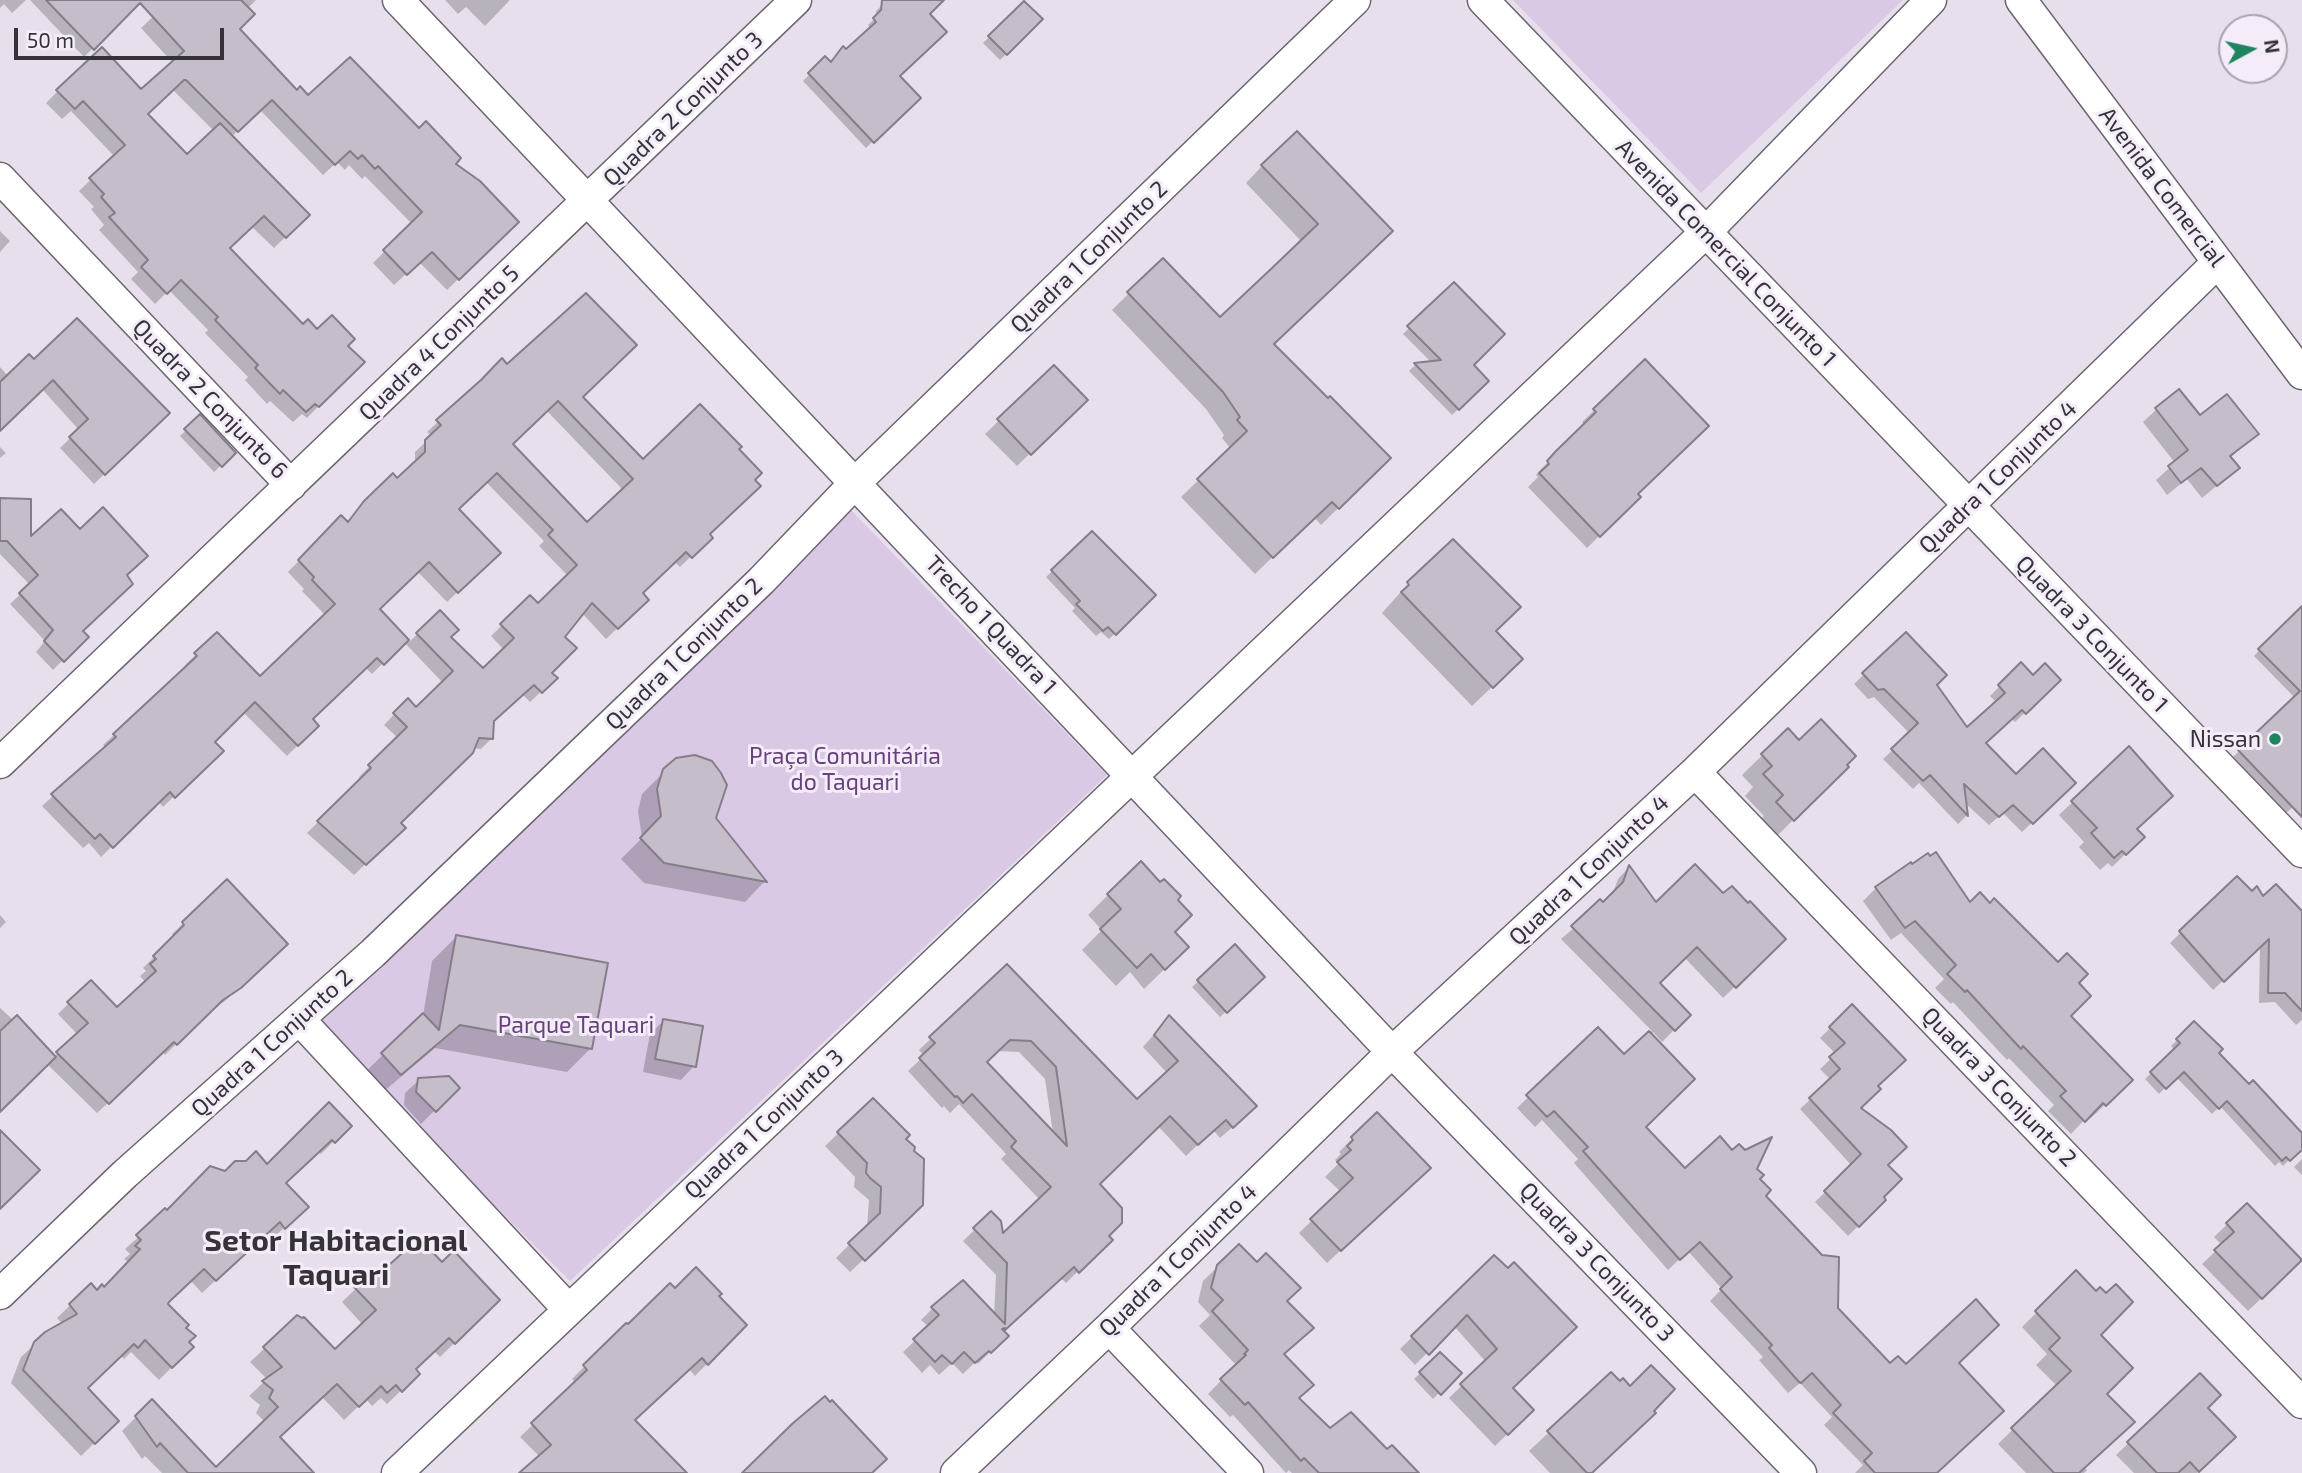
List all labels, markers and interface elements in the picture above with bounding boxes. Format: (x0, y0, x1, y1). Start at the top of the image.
scale bar (18, 14, 228, 58)
north arrow (2218, 14, 2288, 84)
street label: Quadra 2 Conjunto 3 (598, 26, 768, 192)
text: 50 m (27, 27, 74, 52)
text: N (2260, 38, 2285, 55)
street label: Avenida Comercial (2093, 102, 2231, 272)
street label: Avenida Comercial Conjunto 1 (1610, 134, 1842, 372)
street label: Quadra 1 Conjunto 2 (1005, 175, 1173, 339)
street label: Quadra 4 Conjunto 5 (353, 260, 525, 426)
street label: Quadra 2 Conjunto 6 (127, 313, 293, 485)
street label: Quadra 1 Conjunto 4 (1913, 395, 2083, 559)
street label: Trecho 1 Quadra 1 (920, 550, 1062, 700)
street label: Quadra 3 Conjunto 1 (2010, 550, 2174, 718)
street label: Quadra 1 Conjunto 2 (600, 572, 768, 736)
place label: Nissan (2190, 725, 2261, 753)
marker: Nissan (2267, 731, 2283, 747)
park label: Praça Comunitária do Taquari (749, 742, 941, 796)
street label: Quadra 1 Conjunto 4 (1503, 789, 1675, 951)
street label: Quadra 1 Conjunto 2 (186, 963, 358, 1123)
street label: Quadra 3 Conjunto 2 (1916, 1002, 2082, 1172)
park label: Parque Taquari (498, 1011, 654, 1039)
street label: Quadra 1 Conjunto 3 (679, 1043, 849, 1205)
street label: Quadra 3 Conjunto 3 (1514, 1177, 1680, 1347)
street label: Quadra 1 Conjunto 4 (1093, 1178, 1263, 1342)
district label: Setor Habitacional Taquari (204, 1223, 468, 1294)

